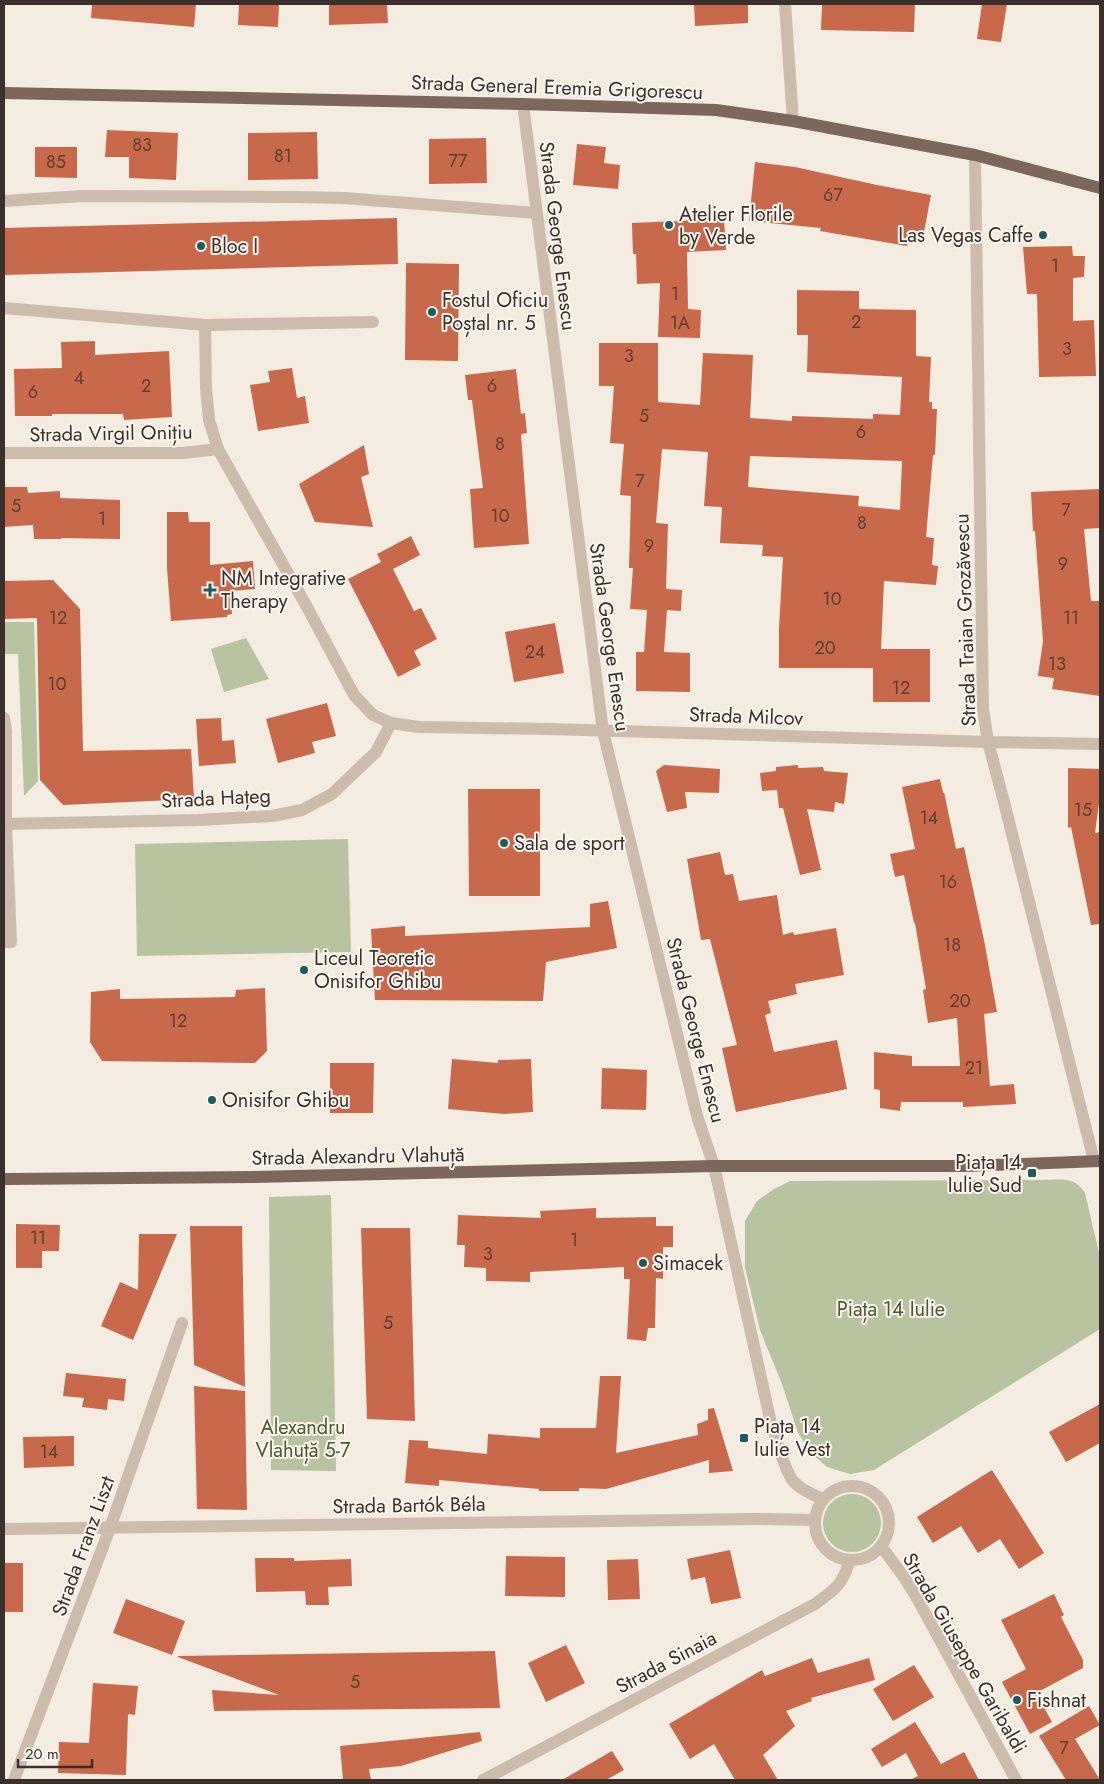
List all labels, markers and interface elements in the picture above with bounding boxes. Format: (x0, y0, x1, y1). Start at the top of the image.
street label: Strada General Eremia Grigorescu (411, 68, 703, 107)
house number: 83 (132, 132, 152, 158)
street label: Strada George Enescu (532, 140, 583, 332)
house number: 81 (274, 143, 292, 169)
house number: 77 (449, 148, 468, 174)
house number: 85 (46, 149, 66, 175)
house number: 67 (823, 182, 843, 208)
place label: Atelier Florile by Verde (679, 200, 793, 252)
marker: Atelier Florile by Verde (663, 219, 675, 231)
place label: Las Vegas Caffe (898, 221, 1033, 250)
marker: Las Vegas Caffe (1037, 229, 1049, 241)
place label: Bloc I (211, 232, 258, 261)
marker: Bloc I (195, 240, 207, 252)
house number: 1 (1051, 253, 1059, 279)
house number: 1 (671, 281, 679, 307)
place label: Fostul Oficiu Poștal nr. 5 (442, 286, 548, 338)
marker: Fostul Oficiu Poștal nr. 5 (426, 306, 438, 318)
house number: 2 (851, 309, 861, 335)
house number: 1A (670, 310, 690, 336)
house number: 3 (1062, 336, 1072, 362)
house number: 3 (624, 343, 634, 369)
house number: 4 (74, 365, 84, 391)
house number: 2 (141, 373, 151, 399)
house number: 6 (487, 373, 497, 399)
house number: 6 (28, 379, 38, 405)
house number: 5 (639, 403, 649, 429)
street label: Strada Virgil Onițiu (29, 418, 193, 449)
house number: 6 (856, 419, 866, 445)
house number: 8 (495, 431, 505, 457)
house number: 7 (635, 468, 645, 494)
house number: 5 (11, 493, 21, 519)
house number: 7 (1061, 497, 1071, 523)
house number: 10 (491, 503, 510, 529)
house number: 1 (98, 506, 106, 532)
house number: 8 (857, 510, 867, 536)
street label: Strada Traian Grozăvescu (947, 513, 984, 727)
house number: 9 (644, 533, 654, 559)
street label: Strada George Enescu (582, 541, 637, 733)
house number: 9 (1058, 551, 1068, 577)
place label: NM Integrative Therapy (221, 564, 346, 616)
marker: NM Integrative Therapy (203, 583, 217, 597)
house number: 10 (823, 586, 842, 612)
house number: 12 (49, 605, 67, 631)
house number: 11 (1063, 605, 1079, 631)
house number: 20 (814, 635, 836, 661)
house number: 24 (525, 639, 545, 665)
house number: 13 (1048, 651, 1066, 677)
house number: 10 (48, 671, 67, 697)
house number: 12 (892, 675, 910, 701)
street label: Strada Milcov (688, 700, 804, 733)
street label: Strada Hațeg (160, 781, 272, 816)
house number: 15 (1074, 797, 1092, 823)
house number: 14 (920, 805, 938, 831)
place label: Sala de sport (514, 829, 625, 858)
marker: Sala de sport (498, 837, 510, 849)
house number: 16 (939, 869, 957, 895)
house number: 18 (943, 932, 961, 958)
street label: Strada George Enescu (658, 934, 733, 1126)
place label: Liceul Teoretic Onisifor Ghibu (314, 944, 441, 996)
marker: Liceul Teoretic Onisifor Ghibu (298, 964, 310, 976)
house number: 20 (949, 988, 971, 1014)
house number: 12 (169, 1008, 187, 1034)
house number: 21 (965, 1055, 983, 1081)
place label: Onisifor Ghibu (222, 1086, 349, 1115)
marker: Onisifor Ghibu (206, 1094, 218, 1106)
street label: Strada Alexandru Vlahuță (251, 1140, 465, 1173)
place label: Piața 14 Iulie Sud (948, 1148, 1022, 1200)
marker: Piața 14 Iulie Sud (1026, 1167, 1038, 1179)
house number: 11 (30, 1225, 46, 1251)
house number: 1 (570, 1227, 578, 1253)
house number: 3 (483, 1241, 493, 1267)
place label: Simacek (653, 1249, 723, 1278)
marker: Simacek (637, 1257, 649, 1269)
park label: Piața 14 Iulie (837, 1295, 945, 1324)
house number: 5 (383, 1310, 393, 1336)
place label: Piața 14 Iulie Vest (754, 1412, 830, 1464)
park label: Alexandru Vlahuță 5-7 (256, 1413, 351, 1465)
marker: Piața 14 Iulie Vest (738, 1432, 750, 1444)
house number: 14 (40, 1439, 58, 1465)
street label: Strada Franz Liszt (45, 1472, 122, 1620)
street label: Strada Bartók Béla (332, 1490, 486, 1521)
street label: Strada Giuseppe Garibaldi (895, 1548, 1034, 1759)
street label: Strada Sinaia (611, 1624, 722, 1701)
house number: 5 (350, 1669, 360, 1695)
place label: Fishnat (1027, 1686, 1086, 1715)
marker: Fishnat (1011, 1694, 1023, 1706)
house number: 7 (1059, 1735, 1069, 1761)
scale bar (18, 1736, 91, 1768)
text: 20 m (25, 1743, 59, 1765)

